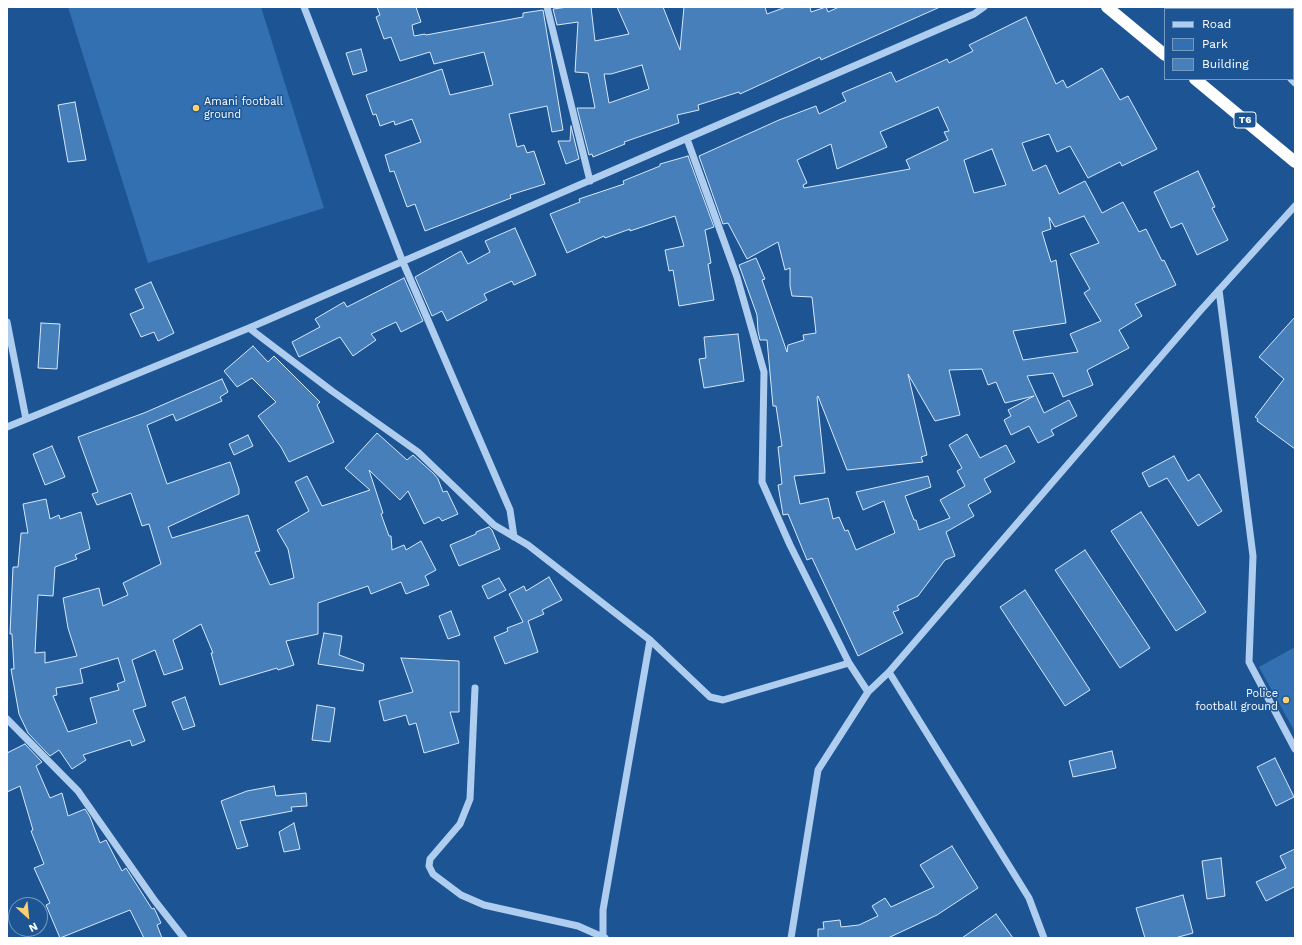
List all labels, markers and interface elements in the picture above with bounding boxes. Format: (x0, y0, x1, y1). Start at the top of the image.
legend (1164, 8, 1294, 80)
text: Road (1202, 17, 1231, 31)
text: Park (1202, 37, 1228, 51)
text: Building (1202, 57, 1249, 71)
place label: Amani football ground (204, 95, 283, 121)
marker: Amani football ground (191, 103, 201, 113)
road number: T6 (1234, 112, 1256, 128)
place label: Police football ground (1195, 687, 1278, 713)
marker: Police football ground (1281, 695, 1291, 705)
north arrow (8, 897, 48, 937)
text: N (27, 920, 40, 935)

